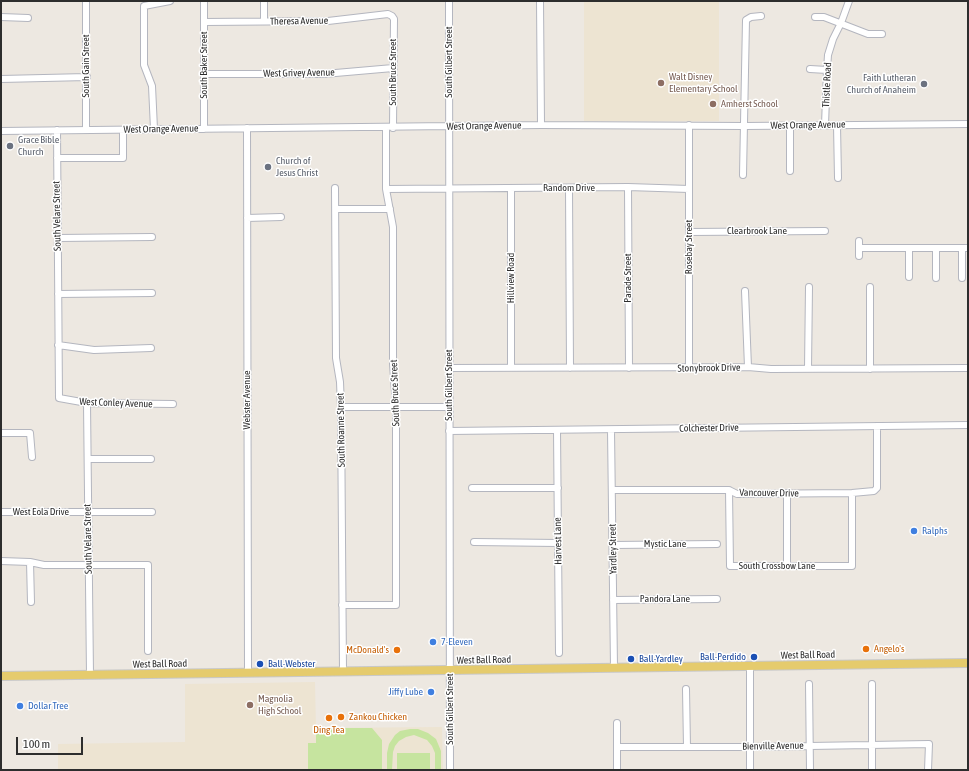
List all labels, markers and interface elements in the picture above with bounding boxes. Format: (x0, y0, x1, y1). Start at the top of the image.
street label: Theresa Avenue (270, 14, 328, 28)
street label: South Gilbert Street (443, 26, 455, 98)
street label: South Baker Street (198, 31, 210, 99)
street label: South Gain Street (80, 34, 92, 98)
street label: South Bruce Street (387, 39, 399, 105)
street label: Thistle Road (820, 62, 834, 108)
street label: West Grivey Avenue (263, 66, 335, 80)
place label: Walt Disney Elementary School (669, 71, 738, 94)
place label: Faith Lutheran Church of Anaheim (847, 72, 916, 96)
marker: Walt Disney Elementary School (656, 78, 666, 88)
marker: Faith Lutheran Church of Anaheim (919, 79, 929, 89)
place label: Amherst School (721, 98, 778, 110)
marker: Amherst School (708, 99, 718, 109)
street label: West Orange Avenue (770, 118, 846, 132)
street label: West Orange Avenue (446, 119, 522, 133)
street label: West Orange Avenue (123, 122, 199, 136)
place label: Grace Bible Church (18, 134, 59, 158)
marker: Grace Bible Church (5, 141, 15, 151)
place label: Church of Jesus Christ (276, 155, 318, 178)
marker: Church of Jesus Christ (263, 162, 273, 172)
street label: South Velare Street (50, 181, 64, 251)
street label: Random Drive (543, 182, 595, 194)
street label: Rosebay Street (683, 220, 695, 274)
street label: Clearbrook Lane (727, 225, 787, 237)
street label: Hillview Road (505, 253, 517, 303)
street label: Parade Street (622, 253, 634, 303)
street label: South Gilbert Street (443, 349, 455, 421)
street label: South Bruce Street (388, 359, 402, 427)
street label: Stonybrook Drive (677, 361, 741, 375)
street label: Webster Avenue (241, 370, 253, 430)
street label: South Roanne Street (334, 393, 348, 467)
street label: West Conley Avenue (79, 396, 153, 410)
street label: Colchester Drive (679, 421, 739, 435)
street label: Vancouver Drive (739, 486, 799, 500)
street label: South Velare Street (81, 504, 95, 574)
street label: West Eola Drive (13, 506, 69, 518)
street label: Harvest Lane (552, 517, 564, 565)
street label: Yardley Street (607, 524, 619, 574)
place label: Ralphs (922, 525, 947, 537)
marker: Ralphs (909, 526, 919, 536)
street label: Mystic Lane (644, 538, 686, 550)
street label: South Crossbow Lane (739, 560, 815, 572)
street label: Pandora Lane (640, 593, 690, 605)
place label: 7-Eleven (441, 636, 473, 648)
marker: 7-Eleven (428, 637, 438, 647)
place label: Angelo's (874, 643, 904, 655)
place label: McDonald's (346, 644, 389, 656)
marker: Angelo's (861, 644, 871, 654)
marker: McDonald's (392, 645, 402, 655)
street label: West Ball Road (781, 649, 835, 661)
place label: Ball-Perdido (700, 651, 746, 663)
marker: Ball-Perdido (749, 652, 759, 662)
place label: Ball-Yardley (639, 653, 683, 665)
street label: West Ball Road (457, 654, 511, 666)
marker: Ball-Yardley (626, 654, 636, 664)
street label: West Ball Road (133, 658, 187, 670)
place label: Ball-Webster (268, 658, 315, 670)
marker: Ball-Webster (255, 659, 265, 669)
street label: South Gilbert Street (444, 673, 456, 745)
place label: Jiffy Lube (389, 686, 423, 698)
marker: Jiffy Lube (426, 687, 436, 697)
place label: Magnolia High School (258, 693, 301, 716)
place label: Dollar Tree (28, 700, 68, 712)
marker: Magnolia High School (245, 700, 255, 710)
marker: Dollar Tree (15, 701, 25, 711)
place label: Zankou Chicken (349, 711, 407, 723)
marker: Zankou Chicken (336, 712, 346, 722)
marker: Ding Tea (324, 713, 334, 723)
place label: Ding Tea (313, 724, 345, 736)
scale bar (18, 729, 85, 755)
text: 100 m (23, 737, 50, 751)
street label: Bienville Avenue (742, 739, 804, 753)

